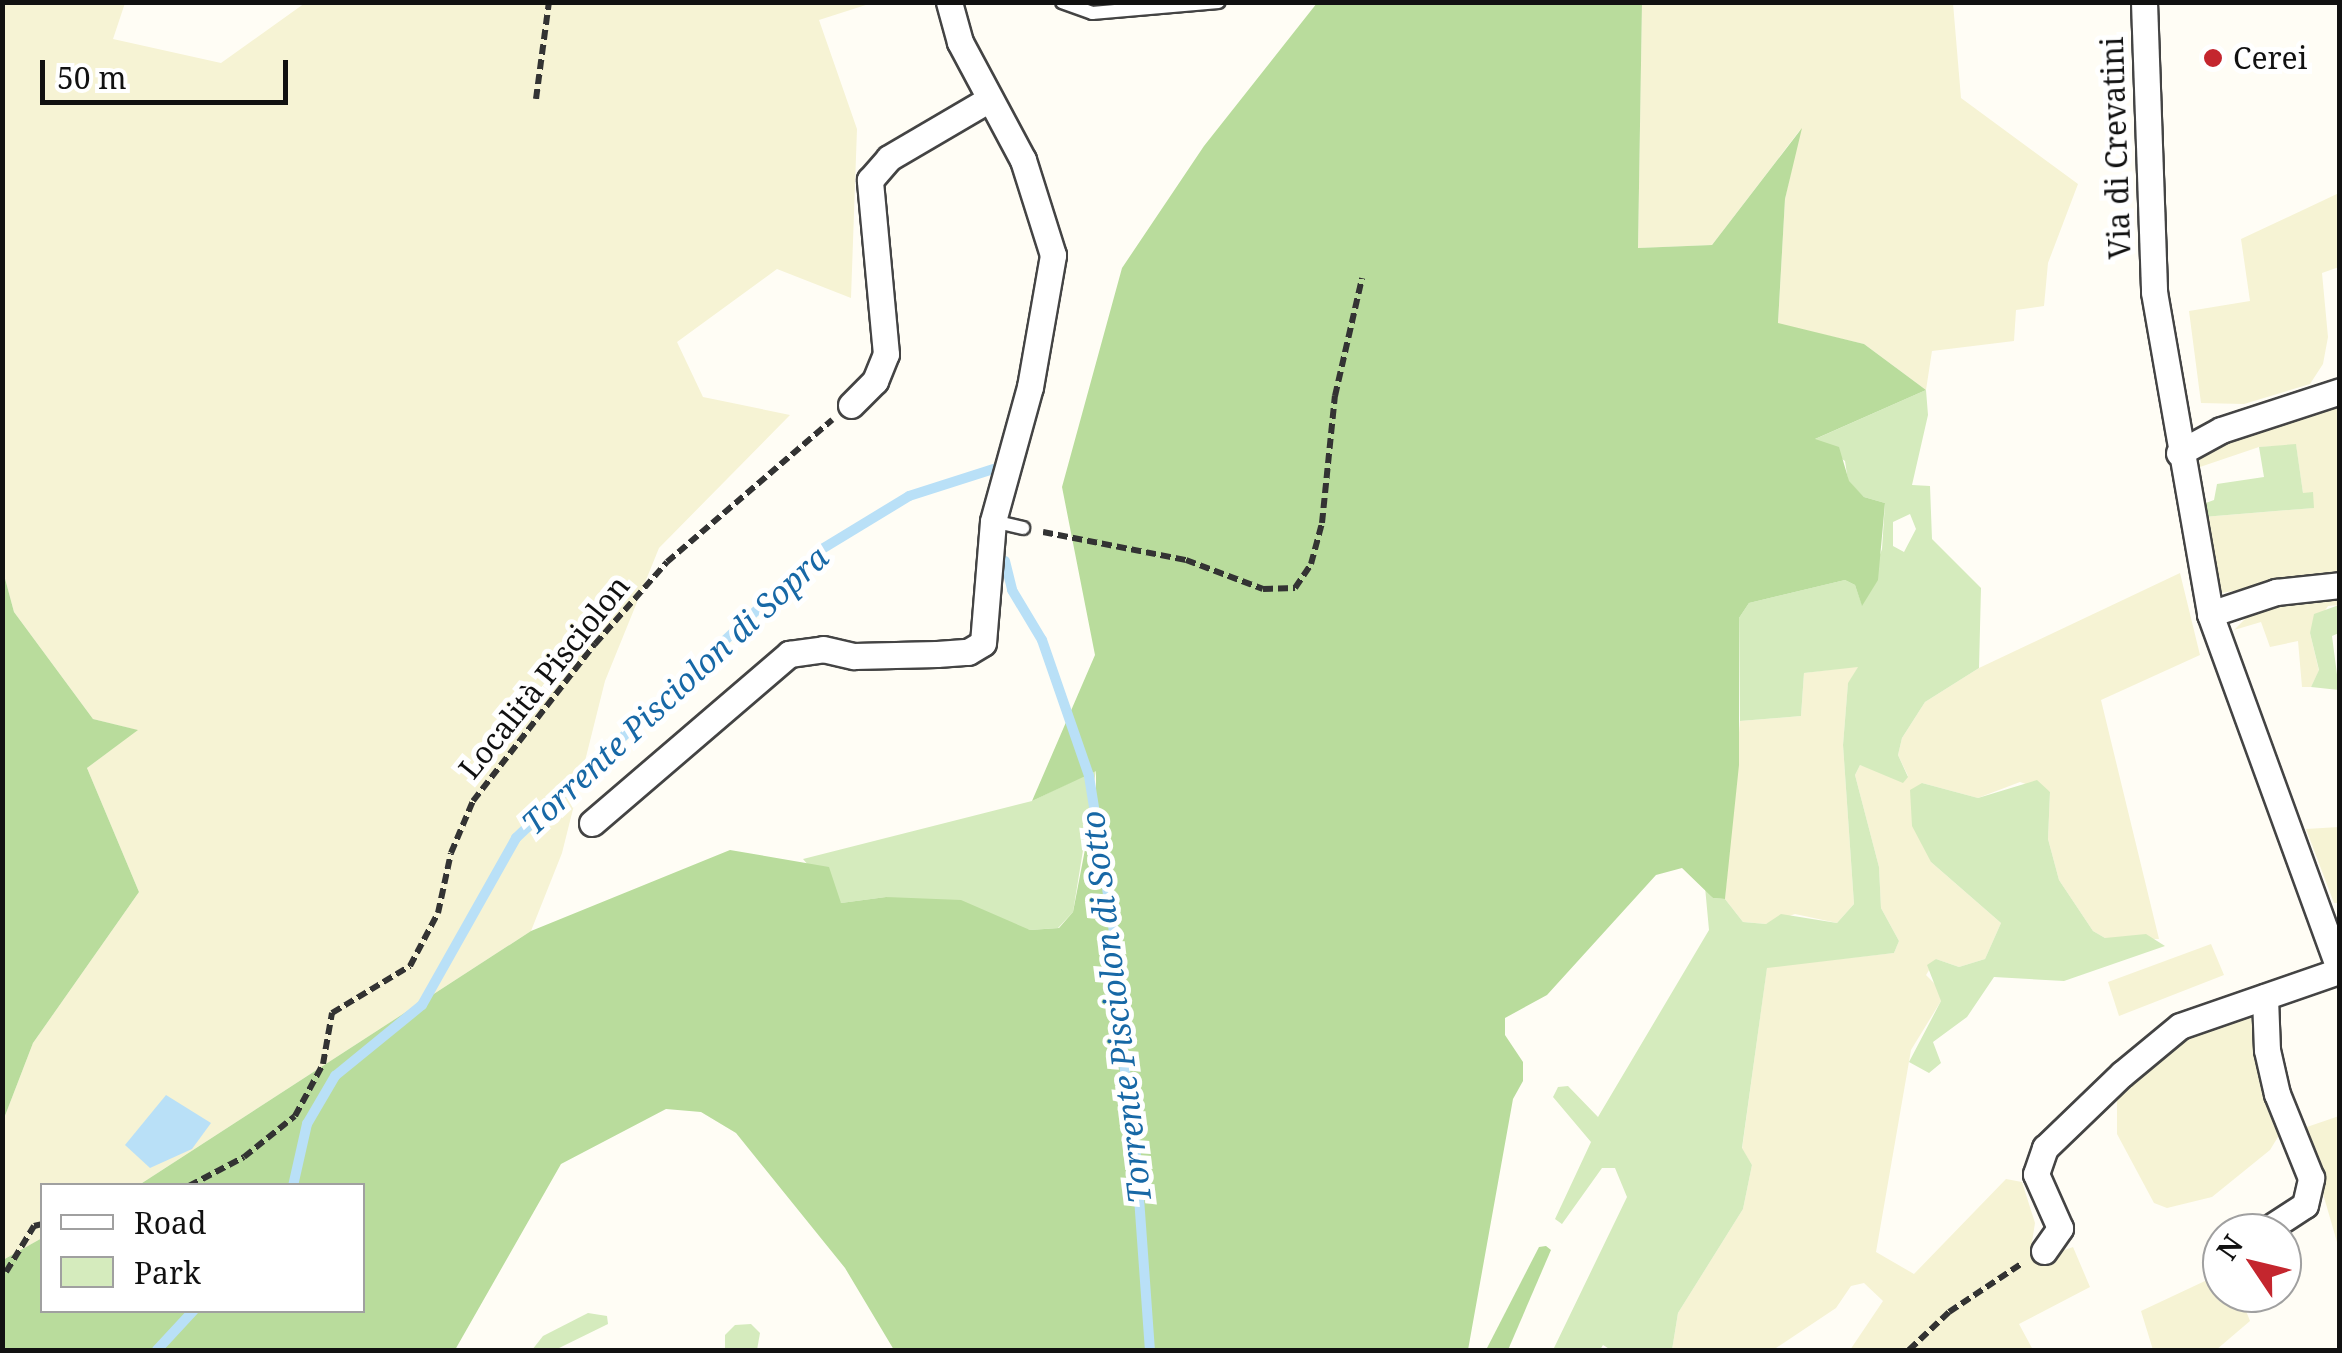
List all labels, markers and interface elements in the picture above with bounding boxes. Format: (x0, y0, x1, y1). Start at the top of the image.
street label: Via di Crevatini (2094, 36, 2138, 260)
scale bar (45, 40, 292, 102)
place label: Cerei (2233, 40, 2307, 76)
marker: Cerei (2202, 47, 2224, 69)
text: 50 m (57, 57, 127, 98)
water label: Torrente Pisciolon di Sopra (514, 538, 836, 842)
street label: Località Pisciolon (451, 568, 637, 786)
water label: Torrente Pisciolon di Sotto (1073, 809, 1159, 1205)
legend (40, 1183, 365, 1313)
text: Road (134, 1202, 206, 1243)
north arrow (2202, 1213, 2302, 1313)
text: N (2207, 1227, 2251, 1267)
text: Park (134, 1252, 201, 1293)

